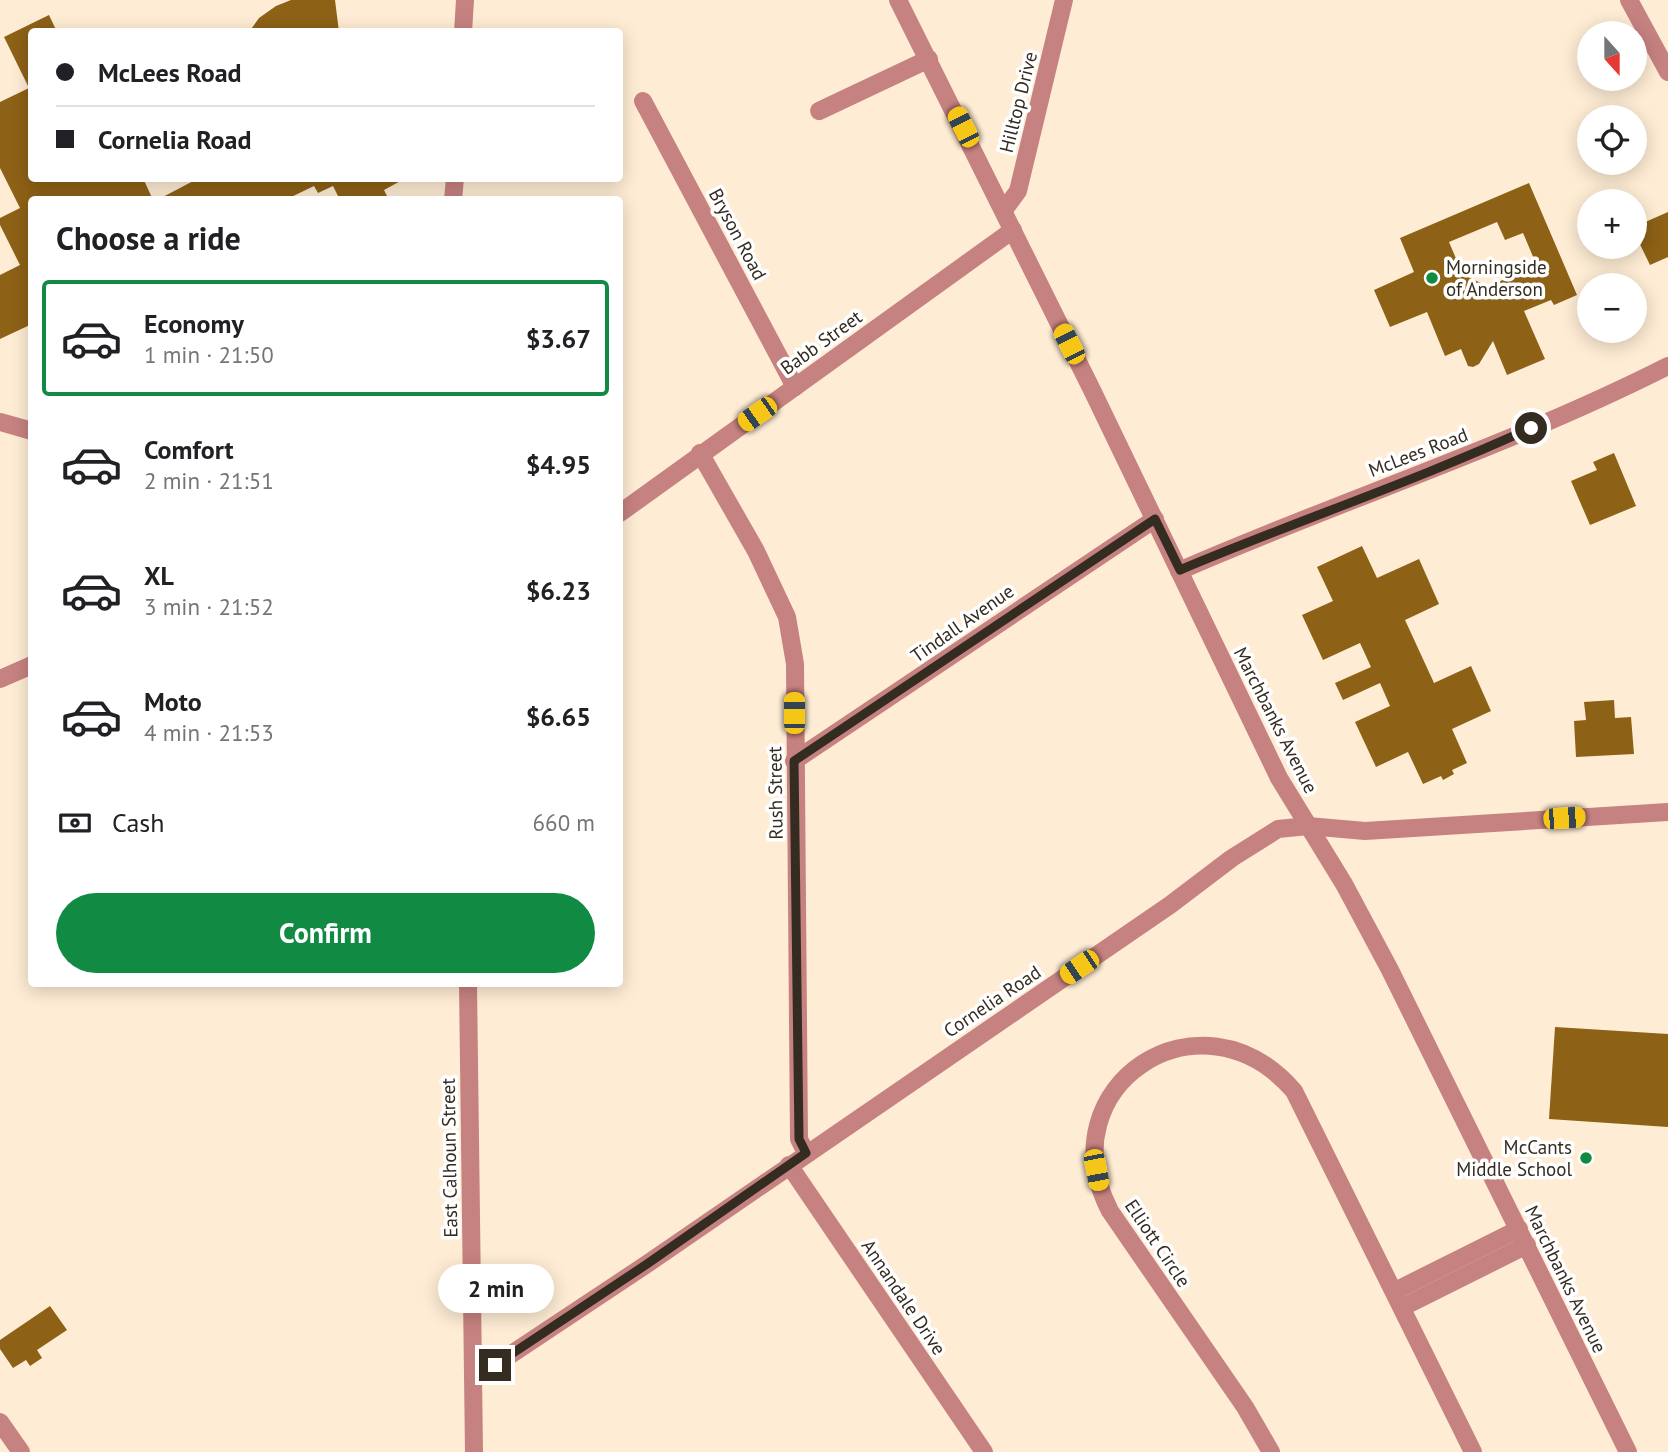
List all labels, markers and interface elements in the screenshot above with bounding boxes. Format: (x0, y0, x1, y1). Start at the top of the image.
north arrow (1577, 21, 1647, 91)
map controls (1577, 21, 1647, 343)
street label: Hilltop Drive (994, 49, 1042, 155)
text: McLees Road (98, 56, 242, 89)
car (945, 104, 982, 150)
button: locate (1577, 105, 1647, 175)
text: Cornelia Road (98, 123, 251, 156)
street label: Bryson Road (704, 184, 772, 284)
button: + (1577, 189, 1647, 259)
text: Choose a ride (56, 217, 241, 259)
place label: Morningside of Anderson (1446, 255, 1547, 301)
marker: Morningside of Anderson (1424, 270, 1440, 286)
button: − (1577, 273, 1647, 343)
street label: Babb Street (776, 304, 867, 380)
icon: car (60, 307, 123, 370)
text: Economy (144, 307, 244, 340)
car (1051, 321, 1088, 367)
text: $3.67 (526, 322, 591, 355)
text: 1 min · 21:50 (144, 340, 274, 369)
car (734, 393, 781, 435)
route start (1515, 412, 1547, 444)
street label: McLees Road (1365, 422, 1471, 482)
icon: car (60, 433, 123, 496)
text: Comfort (144, 433, 234, 466)
text: $4.95 (526, 448, 591, 481)
text: 2 min · 21:51 (144, 466, 274, 495)
icon: car (60, 559, 123, 622)
text: XL (144, 559, 174, 592)
text: $6.23 (526, 574, 591, 607)
street label: Tindall Avenue (906, 579, 1018, 667)
text: 3 min · 21:52 (144, 592, 274, 621)
street label: Marchbanks Avenue (1229, 643, 1323, 797)
icon: car (60, 685, 123, 748)
text: Moto (144, 685, 202, 718)
car (784, 692, 805, 734)
text: $6.65 (526, 700, 591, 733)
text: 4 min · 21:53 (144, 718, 274, 747)
street label: Rush Street (762, 746, 788, 840)
icon: cash (56, 804, 94, 842)
text: Cash (112, 806, 164, 839)
car (1543, 806, 1586, 830)
text: 660 m (533, 808, 595, 837)
button: Confirm (56, 893, 595, 973)
car (1056, 947, 1103, 987)
street label: Cornelia Road (939, 960, 1045, 1042)
street label: East Calhoun Street (436, 1078, 462, 1238)
place label: McCants Middle School (1456, 1135, 1572, 1181)
car (1082, 1147, 1111, 1193)
marker: McCants Middle School (1578, 1150, 1594, 1166)
street label: Elliott Circle (1120, 1195, 1196, 1291)
street label: Marchbanks Avenue (1520, 1201, 1612, 1357)
street label: Annandale Drive (857, 1235, 951, 1359)
callout: 2 min (437, 1264, 553, 1312)
text: 2 min (468, 1274, 524, 1303)
route end (479, 1349, 511, 1381)

